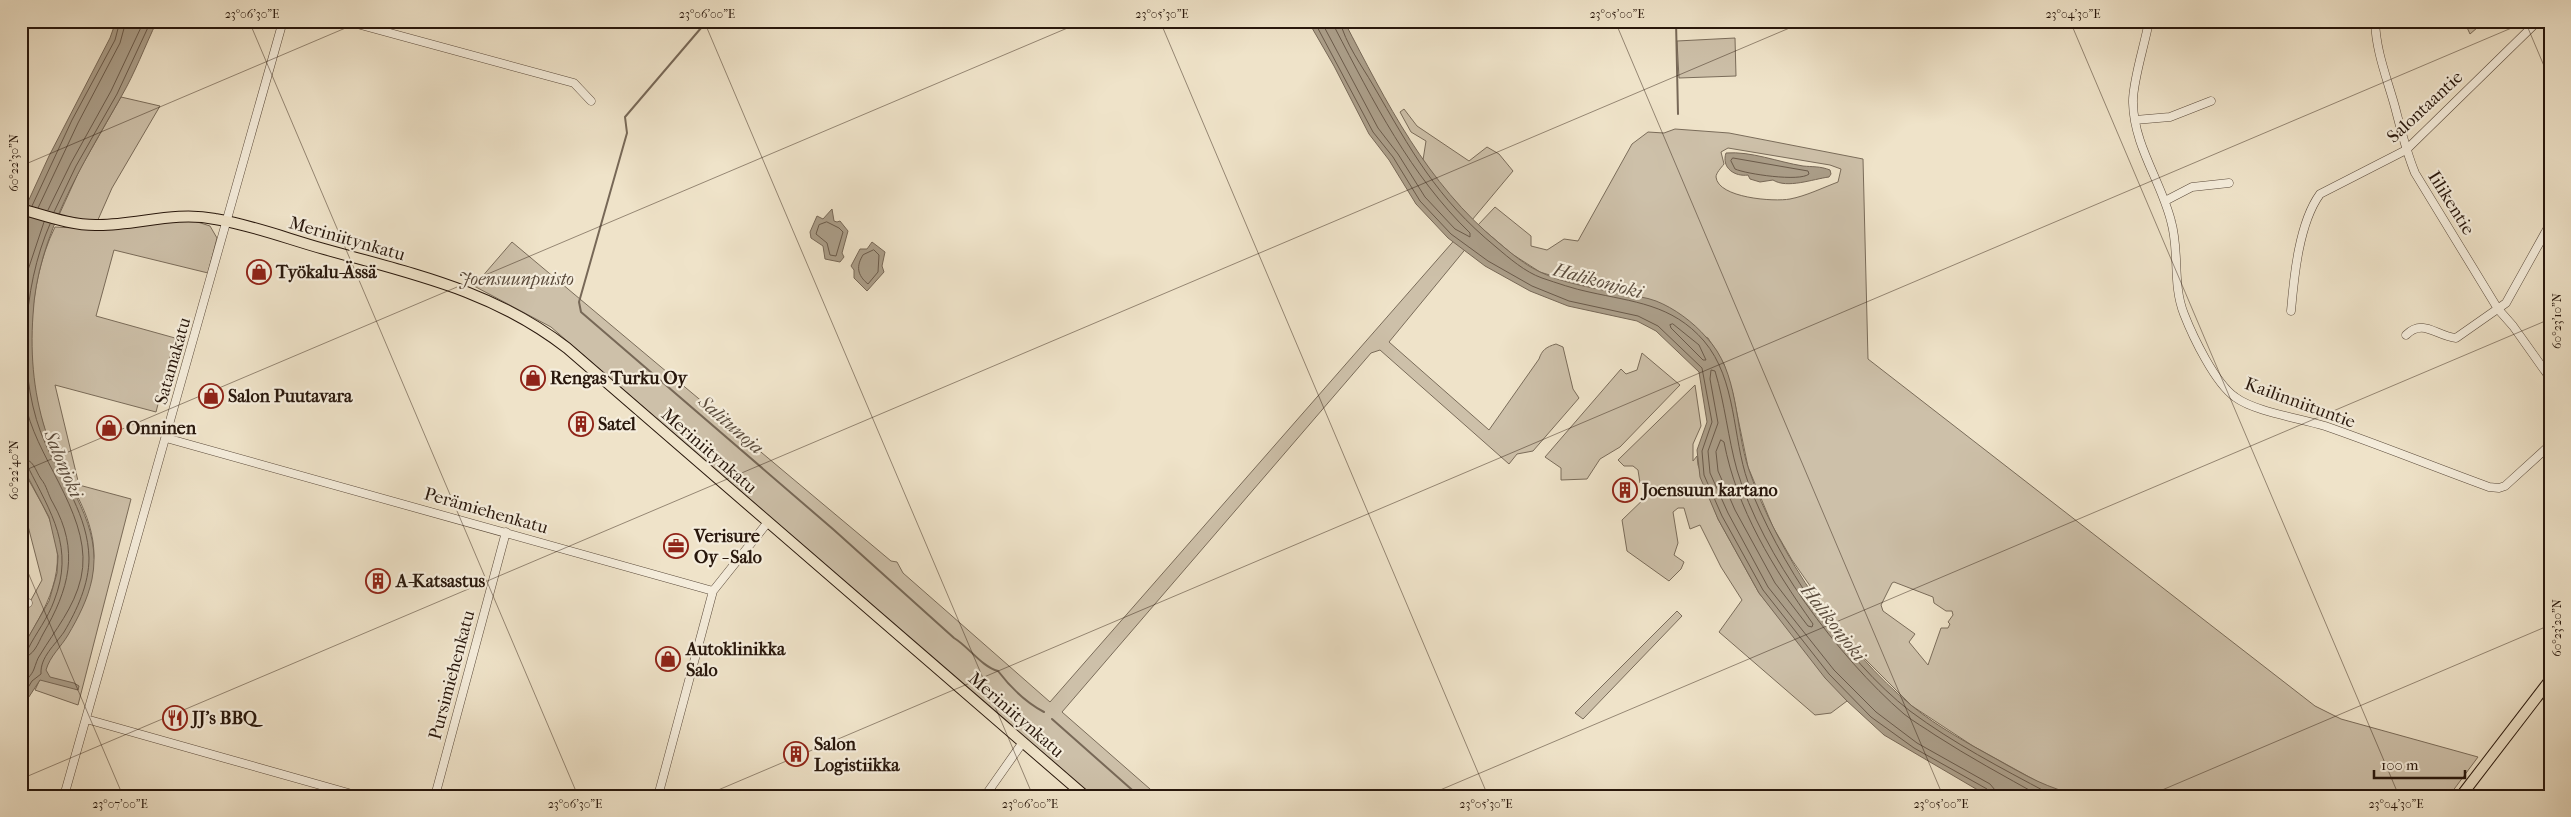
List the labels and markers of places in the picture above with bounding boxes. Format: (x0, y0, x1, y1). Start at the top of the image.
shop icon: Työkalu-Ässä (246, 259, 272, 285)
place label: Työkalu-Ässä (275, 260, 377, 283)
shop icon: Rengas Turku Oy (520, 365, 546, 391)
place label: Rengas Turku Oy (550, 368, 689, 389)
shop icon: Salon Puutavara (198, 383, 224, 409)
place label: Salon Puutavara (228, 386, 353, 407)
building icon: Satel (568, 411, 594, 437)
place label: Satel (598, 414, 637, 435)
shop icon: Onninen (96, 415, 122, 441)
place label: Onninen (126, 418, 197, 439)
building icon: Joensuun kartano (1612, 477, 1638, 503)
place label: Joensuun kartano (1640, 480, 1778, 501)
place label: Verisure Oy - Salo (693, 526, 762, 568)
office icon: Verisure Oy - Salo (663, 533, 689, 559)
building icon: A-Katsastus (365, 568, 391, 594)
place label: A-Katsastus (395, 571, 486, 592)
place label: Autoklinikka Salo (685, 639, 786, 681)
shop icon: Autoklinikka Salo (655, 646, 681, 672)
restaurant icon: JJ's BBQ (162, 705, 188, 731)
place label: JJ's BBQ (190, 708, 263, 729)
place label: Salon Logistiikka (814, 734, 900, 776)
building icon: Salon Logistiikka (783, 741, 809, 767)

